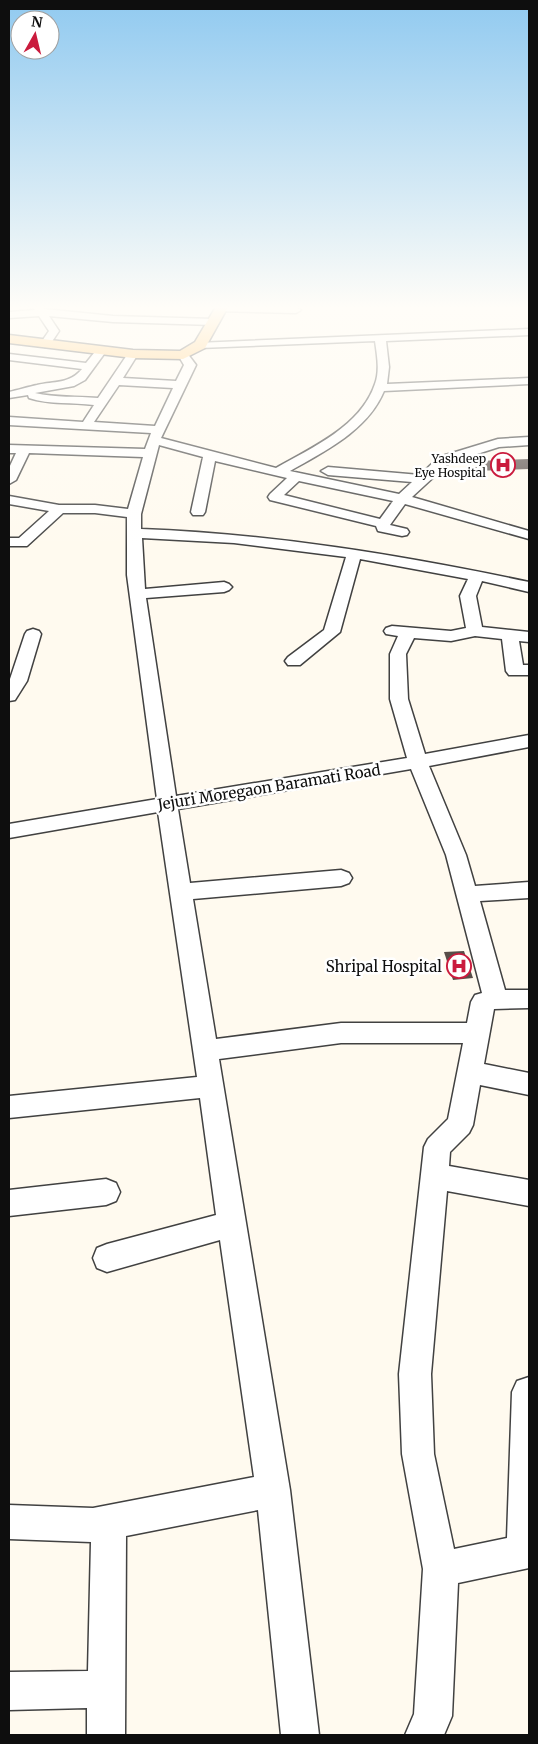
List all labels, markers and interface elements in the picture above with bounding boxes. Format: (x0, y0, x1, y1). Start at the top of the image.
north arrow (10, 10, 60, 60)
text: N (30, 12, 44, 32)
place label: Yashdeep Eye Hospital (414, 451, 486, 480)
hospital icon: Yashdeep Eye Hospital (490, 452, 516, 478)
street label: Jejuri Moregaon Baramati Road (155, 760, 382, 814)
hospital icon: Shripal Hospital (446, 953, 472, 979)
place label: Shripal Hospital (326, 957, 442, 976)

